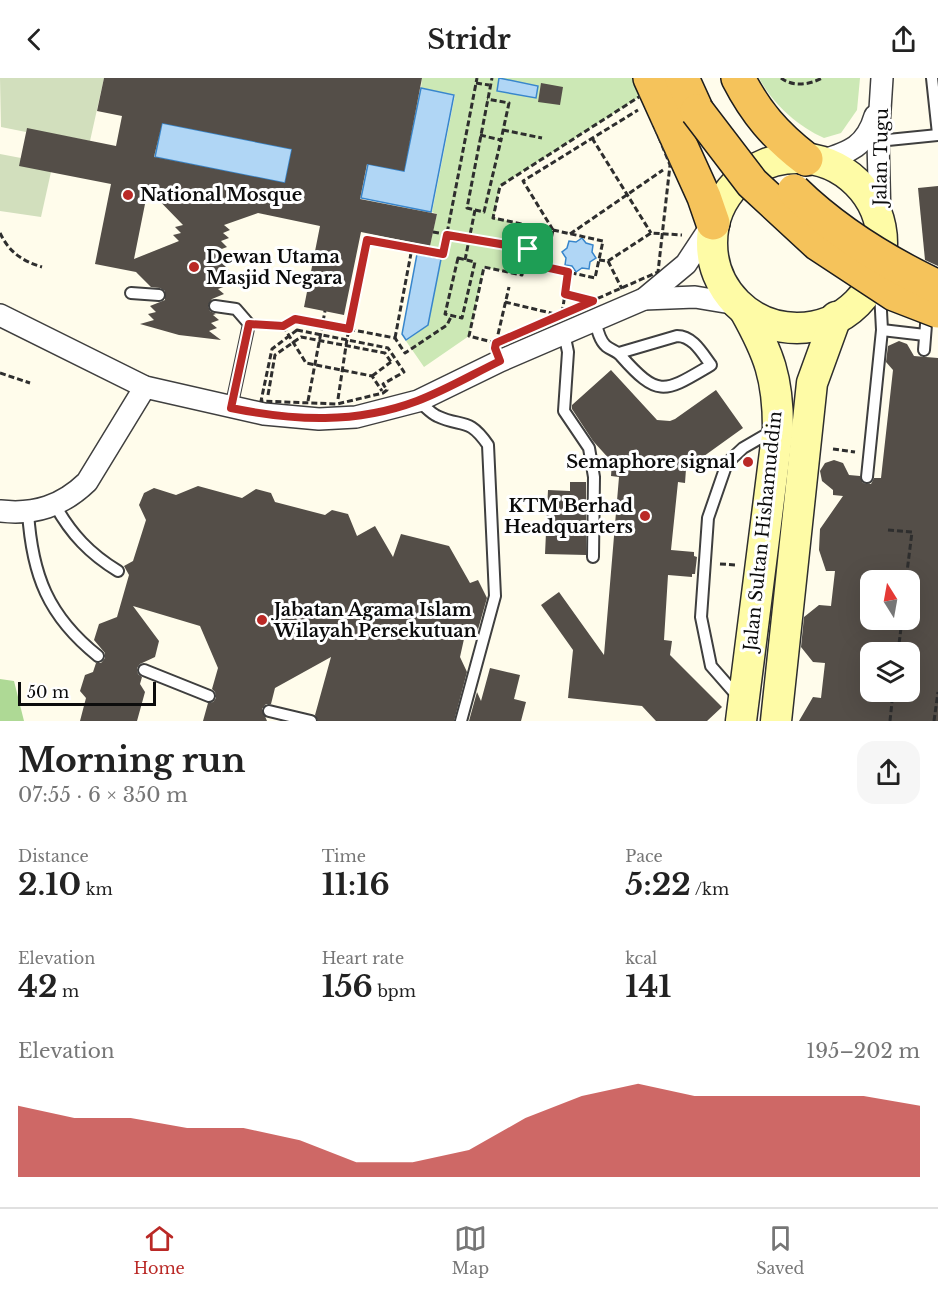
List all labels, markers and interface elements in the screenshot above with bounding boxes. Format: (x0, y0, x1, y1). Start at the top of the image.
icon: back (18, 23, 51, 56)
text: Stridr (427, 23, 511, 56)
icon: share (887, 23, 920, 56)
street label: Jalan Tugu (869, 108, 893, 208)
place label: National Mosque (140, 184, 302, 206)
marker: National Mosque (121, 188, 135, 202)
pin (502, 223, 553, 274)
icon: arrive (511, 232, 544, 265)
place label: Dewan Utama Masjid Negara (206, 246, 343, 289)
marker: Dewan Utama Masjid Negara (187, 260, 201, 274)
street label: Jalan Sultan Hishamuddin (739, 410, 787, 654)
place label: Semaphore signal (566, 451, 737, 473)
marker: Semaphore signal (741, 455, 755, 469)
place label: KTM Berhad Headquarters (504, 495, 633, 538)
marker: KTM Berhad Headquarters (638, 509, 652, 523)
north arrow (860, 570, 920, 630)
map controls (860, 570, 920, 702)
place label: Jabatan Agama Islam Wilayah Persekutuan (270, 599, 477, 642)
marker: Jabatan Agama Islam Wilayah Persekutuan (255, 613, 269, 627)
button: layers (860, 642, 920, 702)
scale bar (18, 679, 156, 706)
text: 50 m (27, 682, 69, 702)
text: Morning run (18, 740, 246, 781)
button: share (857, 741, 920, 804)
text: 07:55 · 6 × 350 m (18, 783, 188, 807)
text: Distance (18, 846, 89, 866)
text: Time (322, 846, 366, 866)
text: Pace (625, 846, 663, 866)
text: 2.10 (18, 866, 81, 903)
text: 11:16 (322, 866, 390, 903)
text: 5:22 (625, 866, 691, 903)
text: km (81, 879, 113, 899)
text: /km (691, 879, 729, 899)
text: Elevation (18, 948, 95, 968)
text: Heart rate (322, 948, 404, 968)
text: kcal (625, 948, 657, 968)
text: 42 (18, 968, 57, 1005)
text: 156 (322, 968, 373, 1005)
text: 141 (625, 968, 671, 1005)
text: m (57, 981, 79, 1001)
text: bpm (373, 981, 416, 1001)
text: Elevation (18, 1039, 115, 1063)
text: 195–202 m (806, 1039, 920, 1063)
tab: Home (134, 1222, 185, 1278)
tab: Map (452, 1222, 489, 1278)
tab: Saved (756, 1222, 804, 1278)

